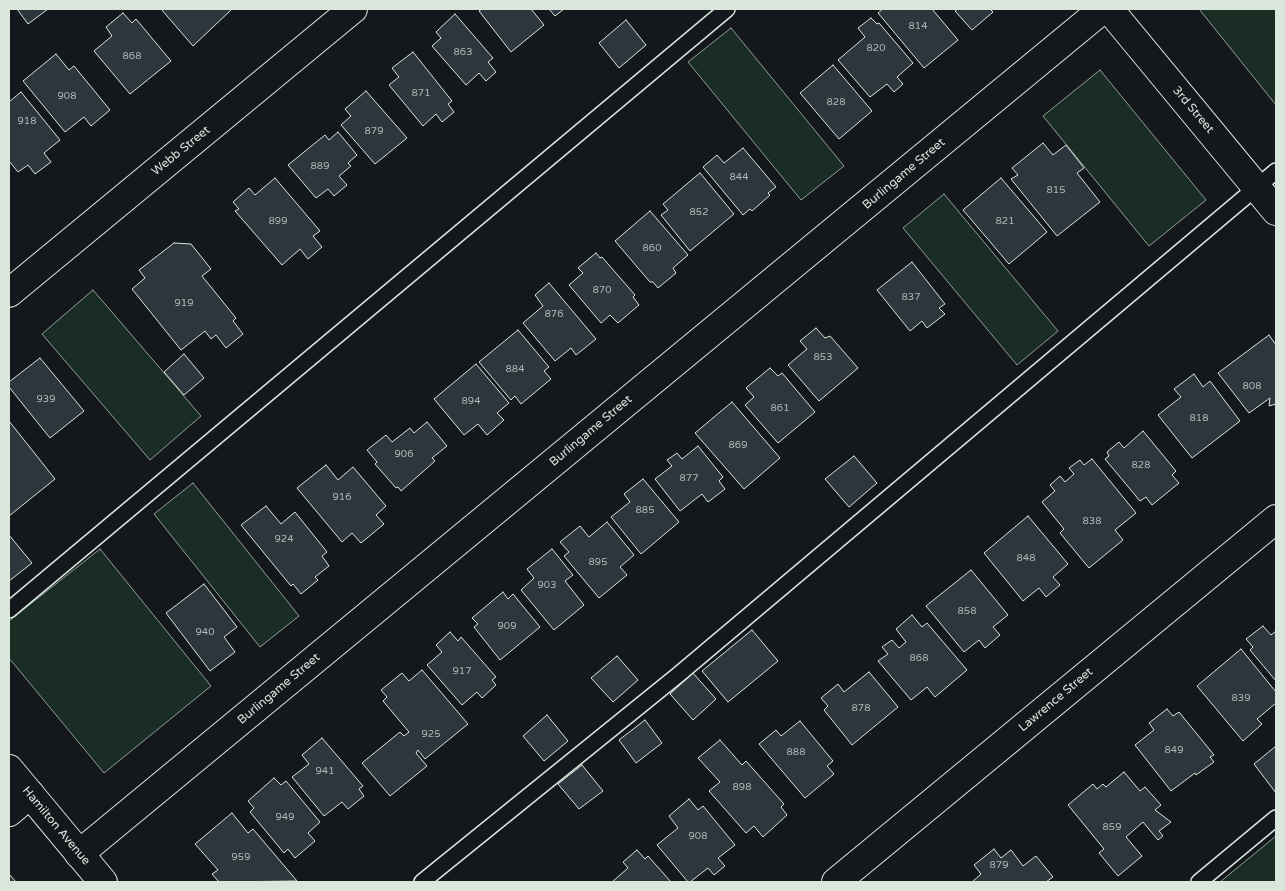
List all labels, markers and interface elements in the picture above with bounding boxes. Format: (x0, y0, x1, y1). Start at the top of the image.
house number: 814 (909, 20, 927, 32)
house number: 820 (867, 42, 885, 54)
house number: 863 (454, 46, 472, 58)
house number: 868 (123, 50, 141, 62)
street label: 3rd Street (1169, 84, 1217, 136)
house number: 871 (412, 87, 430, 99)
house number: 908 (58, 90, 76, 102)
house number: 828 (827, 96, 845, 108)
house number: 918 (18, 115, 36, 127)
street label: Webb Street (149, 123, 213, 179)
house number: 879 (365, 125, 383, 137)
street label: Burlingame Street (860, 135, 948, 213)
house number: 889 (311, 160, 329, 172)
house number: 844 (730, 171, 748, 183)
house number: 815 (1047, 184, 1065, 196)
house number: 852 (690, 206, 708, 218)
house number: 899 (269, 215, 287, 227)
house number: 821 (996, 215, 1014, 227)
house number: 860 (643, 242, 661, 254)
house number: 870 (593, 284, 611, 296)
house number: 837 (902, 291, 920, 303)
house number: 919 (175, 297, 193, 309)
house number: 876 (545, 308, 563, 320)
house number: 853 (814, 351, 832, 363)
house number: 884 (506, 363, 524, 375)
house number: 808 (1243, 380, 1261, 392)
street label: Burlingame Street (547, 392, 635, 470)
house number: 939 (37, 393, 55, 405)
house number: 894 (462, 395, 480, 407)
house number: 861 (771, 402, 789, 414)
house number: 818 (1190, 412, 1208, 424)
house number: 869 (729, 439, 747, 451)
house number: 906 (395, 448, 413, 460)
house number: 828 (1132, 459, 1150, 471)
house number: 877 (680, 472, 698, 484)
house number: 916 (333, 491, 351, 503)
house number: 885 (636, 504, 654, 516)
house number: 838 (1083, 515, 1101, 527)
house number: 924 (275, 533, 293, 545)
house number: 848 (1017, 552, 1035, 564)
house number: 895 (589, 556, 607, 568)
house number: 903 (538, 579, 556, 591)
house number: 858 (958, 605, 976, 617)
house number: 909 (498, 620, 516, 632)
house number: 940 (196, 626, 214, 638)
street label: Burlingame Street (235, 650, 323, 728)
house number: 868 (910, 652, 928, 664)
house number: 917 (453, 665, 471, 677)
street label: Lawrence Street (1016, 665, 1096, 735)
house number: 839 (1232, 692, 1250, 704)
house number: 878 (852, 702, 870, 714)
house number: 925 (422, 728, 440, 740)
house number: 849 (1165, 744, 1183, 756)
house number: 888 (787, 746, 805, 758)
house number: 941 (316, 765, 334, 777)
house number: 898 (733, 781, 751, 793)
street label: Hamilton Avenue (19, 784, 93, 868)
house number: 949 (276, 811, 294, 823)
house number: 859 (1103, 821, 1121, 833)
house number: 908 (689, 830, 707, 842)
house number: 959 (232, 851, 250, 863)
house number: 879 (990, 859, 1008, 871)

